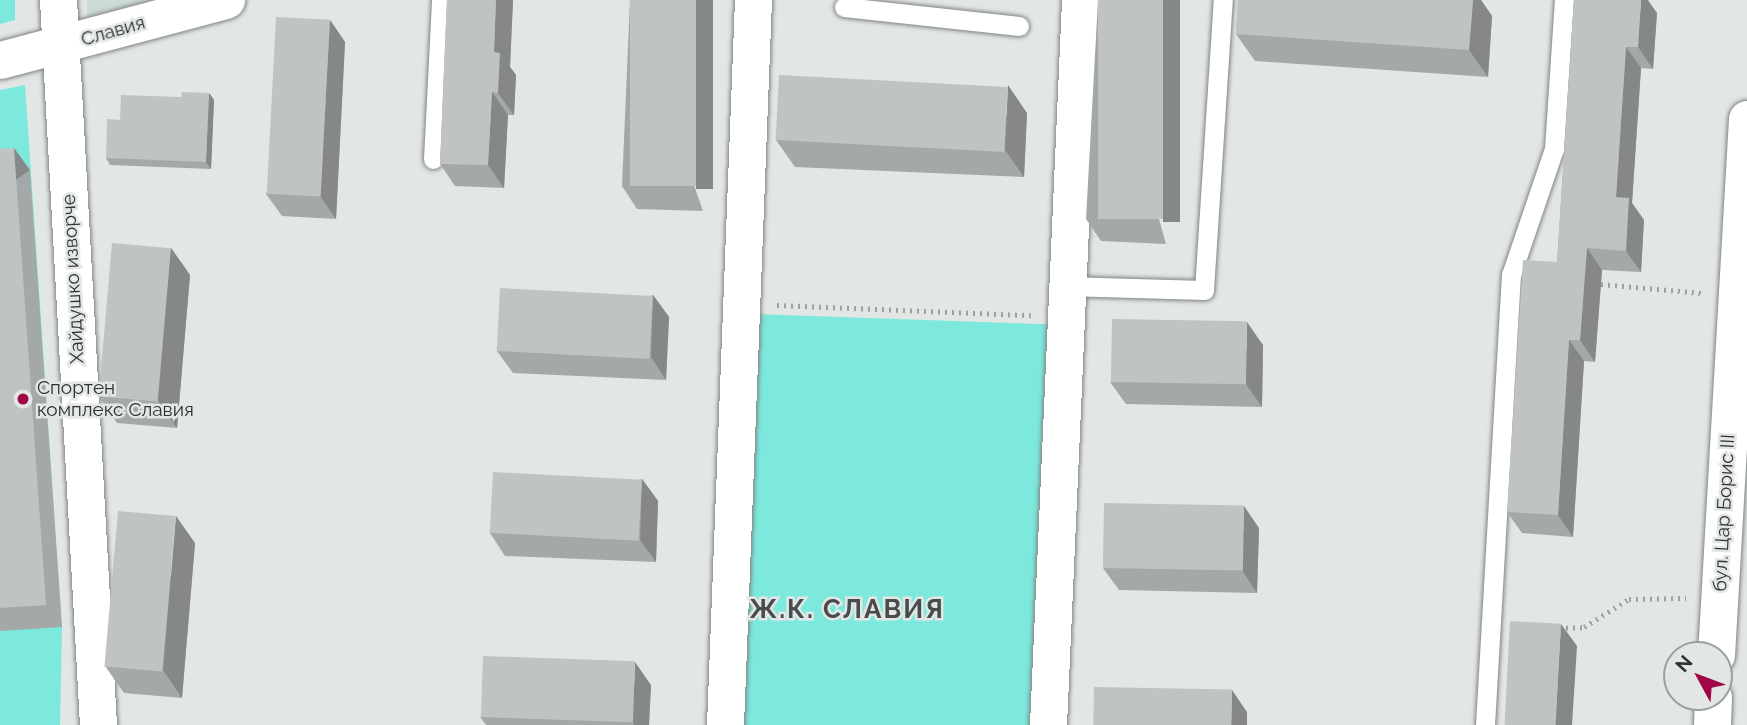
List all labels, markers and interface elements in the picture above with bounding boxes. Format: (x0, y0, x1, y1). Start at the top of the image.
street label: Славия (78, 11, 148, 51)
street label: Хайдушко изворче (57, 194, 89, 364)
place label: Спортен комплекс Славия (37, 377, 194, 421)
marker: Спортен комплекс Славия (15, 391, 31, 407)
street label: бул. Цар Борис III (1708, 434, 1740, 592)
district label: Ж.К. СЛАВИЯ (751, 594, 943, 626)
north arrow (1663, 641, 1733, 711)
text: N (1671, 651, 1697, 676)

